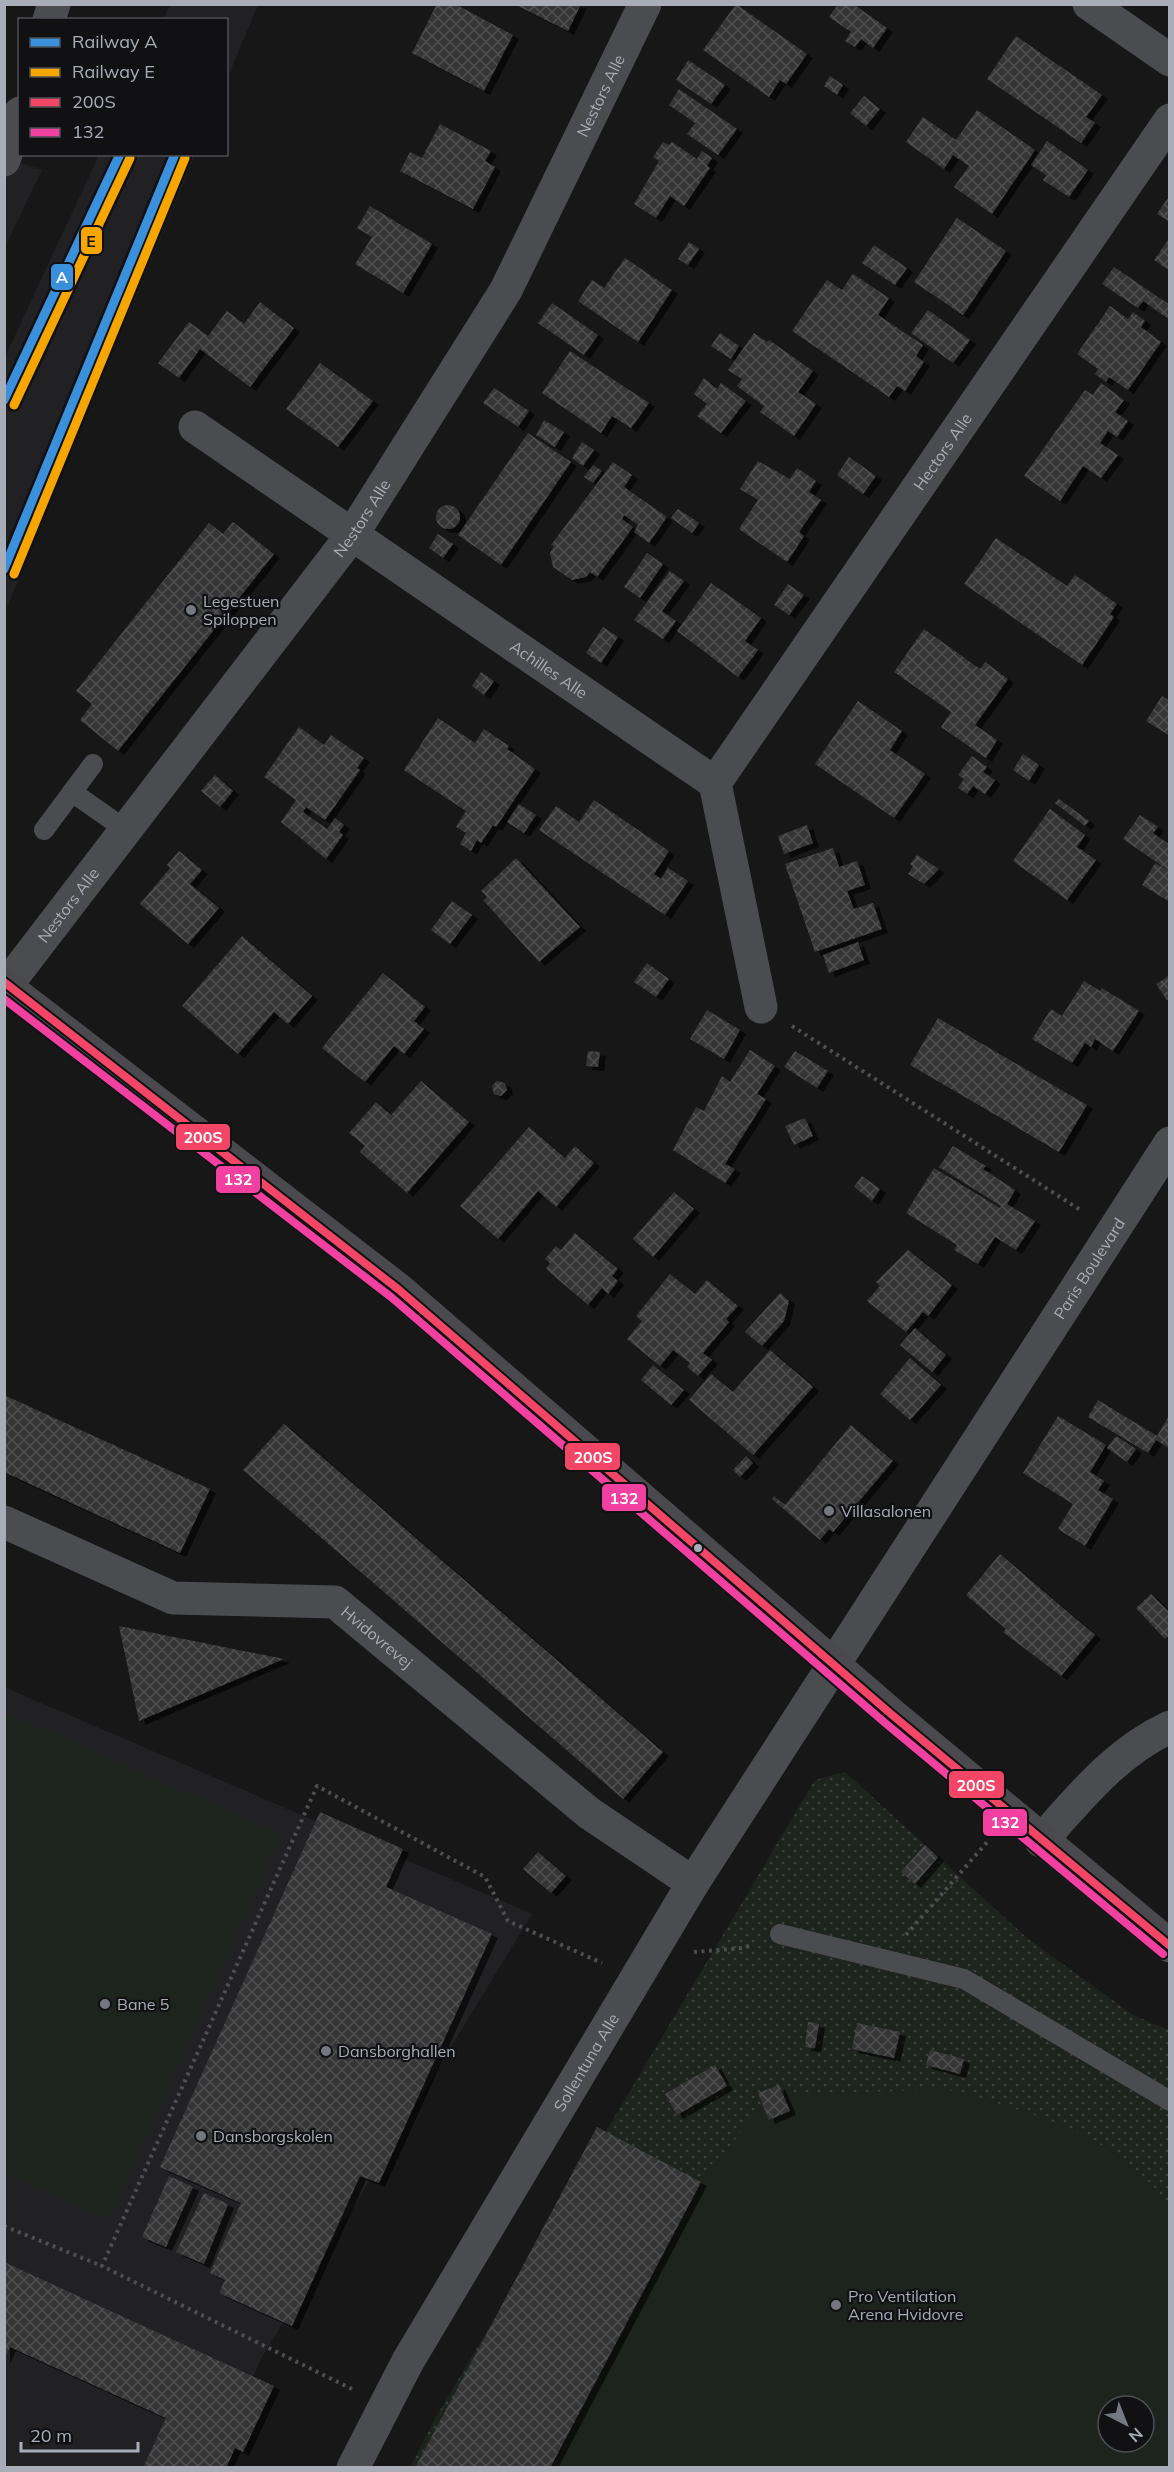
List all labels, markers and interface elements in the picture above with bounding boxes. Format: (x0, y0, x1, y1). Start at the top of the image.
legend (18, 18, 228, 156)
text: Railway A (72, 30, 157, 53)
street label: Nestors Alle (572, 51, 629, 140)
text: Railway E (72, 60, 155, 83)
text: 200S (72, 90, 116, 113)
text: 132 (72, 120, 104, 143)
line badge: E (80, 226, 103, 255)
text: E (86, 231, 96, 251)
line badge: A (50, 263, 74, 291)
text: A (56, 267, 68, 287)
street label: Hectors Alle (909, 409, 976, 494)
street label: Nestors Alle (329, 475, 395, 561)
place label: Legestuen Spiloppen (203, 591, 279, 629)
marker: Legestuen Spiloppen (184, 603, 198, 617)
street label: Achilles Alle (506, 636, 592, 703)
street label: Nestors Alle (33, 864, 103, 947)
line badge: 200S (175, 1123, 231, 1151)
text: 200S (183, 1127, 223, 1147)
line badge: 132 (215, 1165, 261, 1194)
text: 132 (224, 1169, 252, 1189)
street label: Paris Boulevard (1049, 1214, 1129, 1323)
line badge: 200S (564, 1442, 621, 1471)
text: 200S (573, 1447, 613, 1467)
line badge: 132 (601, 1483, 647, 1512)
text: 132 (610, 1488, 638, 1508)
place label: Villasalonen (841, 1501, 931, 1521)
marker: Villasalonen (822, 1504, 836, 1518)
unlabelled marker (692, 1542, 704, 1554)
street label: Hvidovrevej (337, 1601, 417, 1672)
line badge: 200S (948, 1770, 1005, 1799)
text: 200S (956, 1775, 996, 1795)
line badge: 132 (982, 1808, 1028, 1837)
text: 132 (991, 1812, 1019, 1832)
place label: Bane 5 (117, 1994, 169, 2014)
marker: Bane 5 (98, 1997, 112, 2011)
street label: Sollentuna Alle (549, 2010, 623, 2115)
place label: Dansborghallen (338, 2041, 456, 2061)
marker: Dansborghallen (319, 2044, 333, 2058)
place label: Dansborgskolen (213, 2126, 333, 2146)
marker: Dansborgskolen (194, 2129, 208, 2143)
place label: Pro Ventilation Arena Hvidovre (848, 2286, 963, 2324)
marker: Pro Ventilation Arena Hvidovre (829, 2298, 843, 2312)
north arrow (1096, 2394, 1156, 2454)
scale bar (21, 2415, 138, 2453)
text: 20 m (30, 2424, 72, 2447)
text: N (1125, 2424, 1147, 2447)

